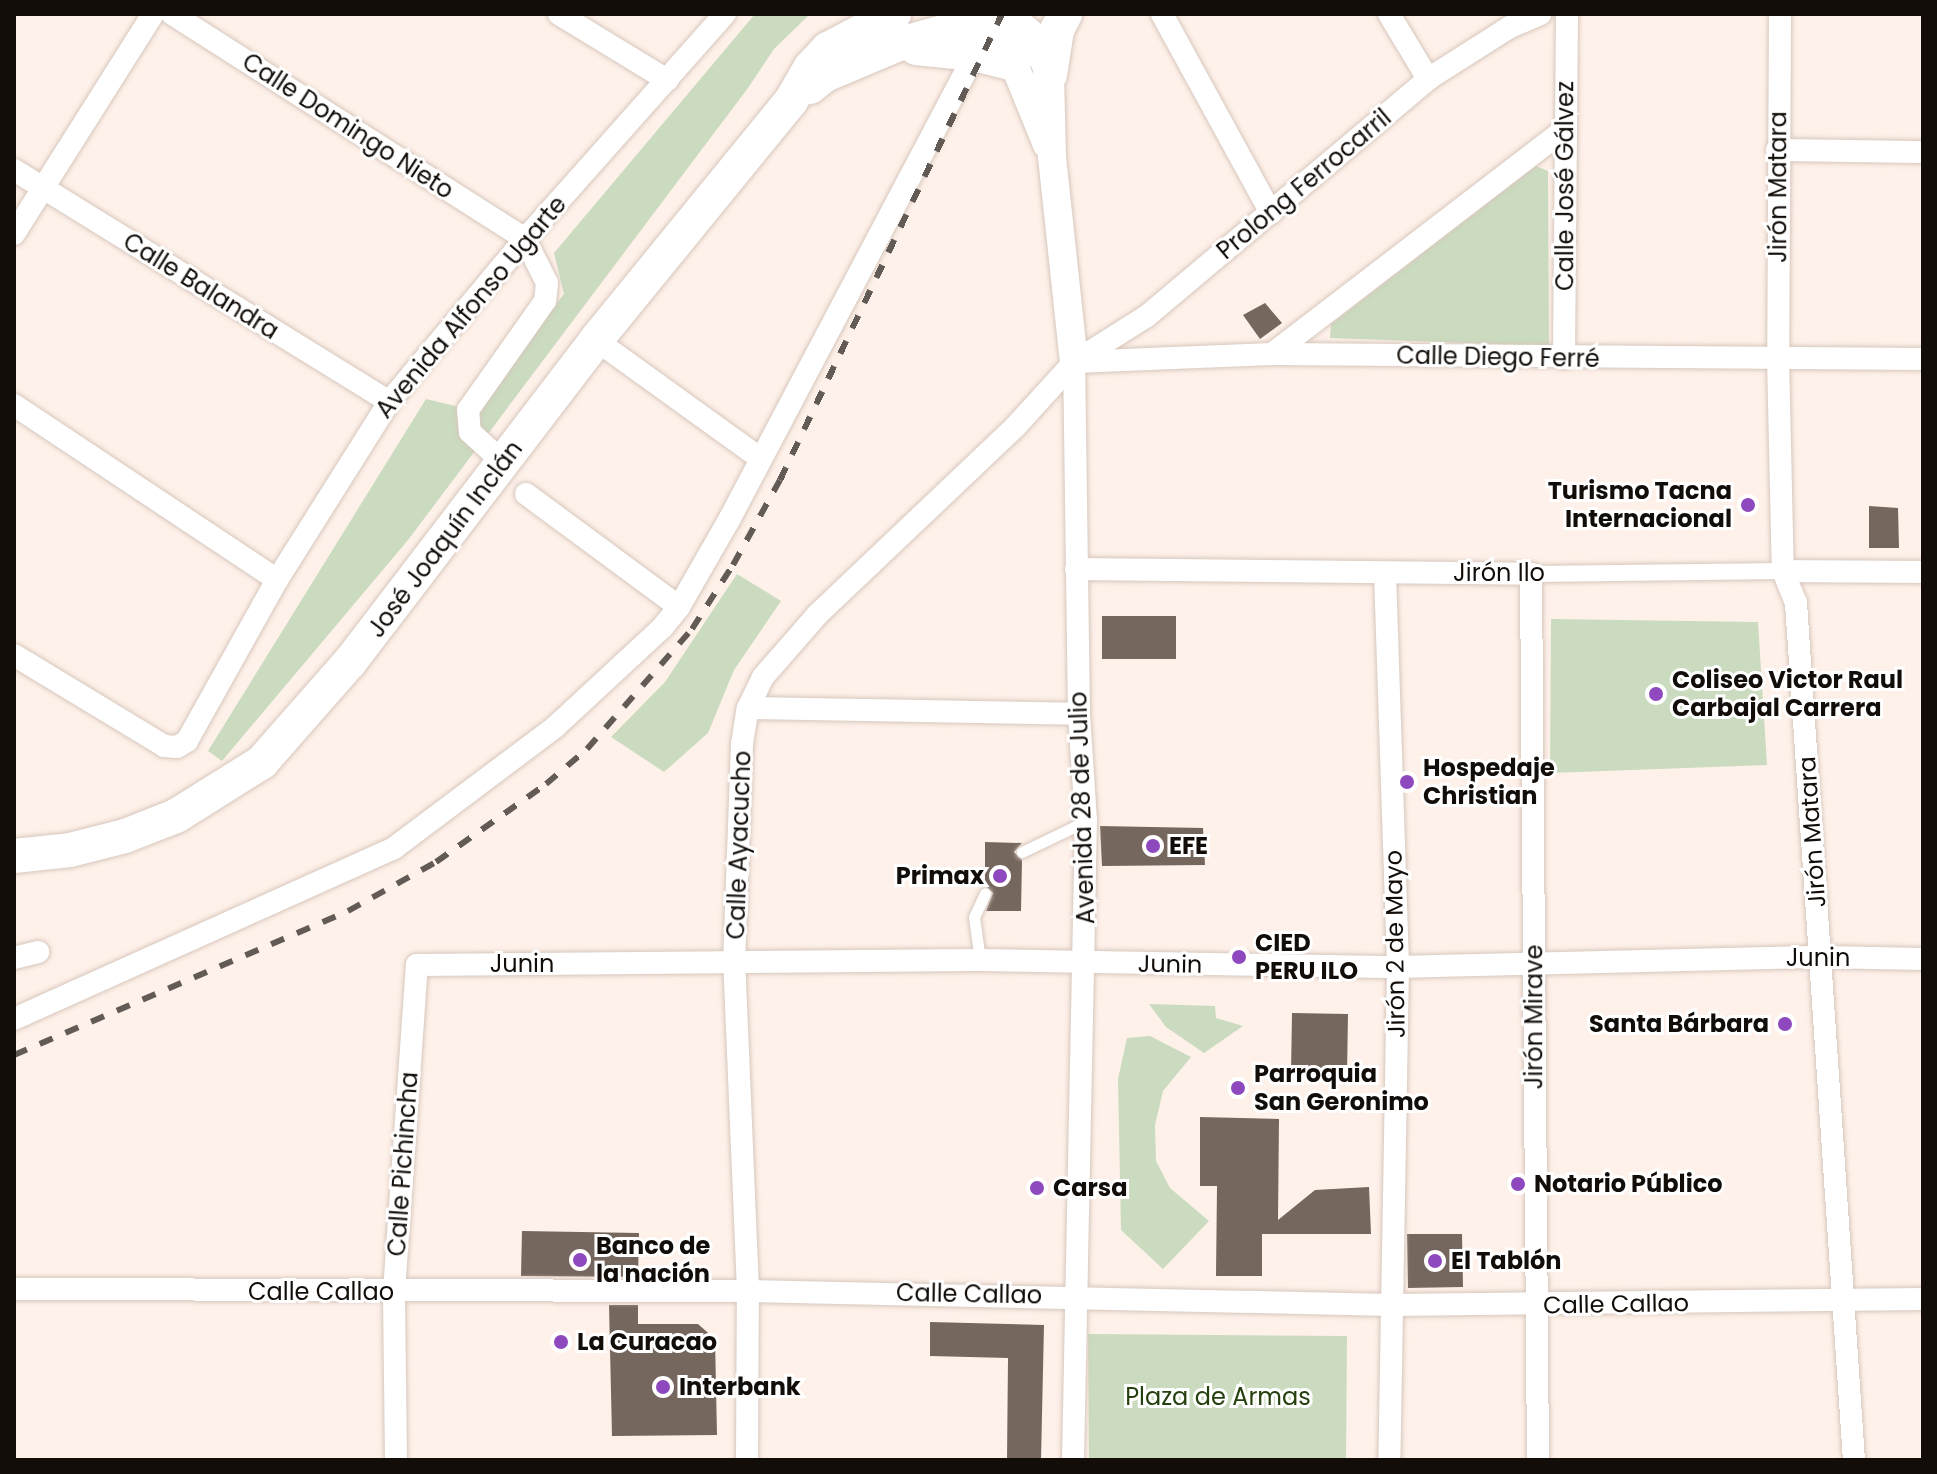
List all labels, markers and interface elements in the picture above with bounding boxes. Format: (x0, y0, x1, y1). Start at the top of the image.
street label: Calle Domingo Nieto (237, 47, 459, 205)
street label: Calle José Gálvez (1551, 81, 1579, 291)
street label: Prolong Ferrocarril (1211, 103, 1397, 265)
street label: Jirón Matara (1764, 111, 1792, 263)
street label: Avenida Alfonso Ugarte (370, 190, 572, 424)
street label: Calle Balandra (118, 227, 284, 345)
street label: Calle Diego Ferré (1396, 341, 1600, 373)
street label: José Joaquín Inclán (362, 435, 528, 643)
place label: Turismo Tacna Internacional (1548, 477, 1732, 533)
marker: Turismo Tacna Internacional (1739, 496, 1757, 514)
street label: Jirón Ilo (1453, 559, 1545, 587)
place label: Coliseo Victor Raul Carbajal Carrera (1672, 666, 1903, 722)
marker: Coliseo Victor Raul Carbajal Carrera (1647, 685, 1665, 703)
street label: Avenida 28 de Julio (1064, 691, 1100, 925)
street label: Calle Ayacucho (721, 750, 757, 940)
place label: Hospedaje Christian (1423, 754, 1555, 810)
street label: Jirón Matara (1792, 755, 1832, 909)
marker: Hospedaje Christian (1398, 773, 1416, 791)
place label: EFE (1169, 832, 1208, 860)
marker: EFE (1144, 837, 1162, 855)
street label: Jirón 2 de Mayo (1379, 850, 1411, 1038)
place label: Primax (896, 862, 984, 890)
marker: Primax (991, 867, 1009, 885)
place label: CIED PERU ILO (1255, 929, 1358, 985)
street label: Junin (1786, 944, 1850, 972)
street label: Jirón Mirave (1520, 945, 1548, 1089)
marker: CIED PERU ILO (1230, 948, 1248, 966)
street label: Junin (1137, 949, 1203, 979)
street label: Junin (490, 950, 554, 978)
place label: Santa Bárbara (1589, 1010, 1769, 1038)
marker: Santa Bárbara (1776, 1015, 1794, 1033)
place label: Parroquia San Geronimo (1254, 1060, 1429, 1116)
street label: Calle Pichincha (382, 1071, 424, 1257)
marker: Parroquia San Geronimo (1229, 1079, 1247, 1097)
place label: Notario Público (1534, 1170, 1723, 1198)
place label: Carsa (1053, 1174, 1128, 1202)
marker: Notario Público (1509, 1175, 1527, 1193)
marker: Carsa (1028, 1179, 1046, 1197)
place label: Banco de la nación (596, 1232, 710, 1288)
place label: El Tablón (1451, 1247, 1561, 1275)
marker: Banco de la nación (571, 1251, 589, 1269)
marker: El Tablón (1426, 1252, 1444, 1270)
street label: Calle Callao (248, 1278, 394, 1306)
street label: Calle Callao (896, 1278, 1042, 1310)
street label: Calle Callao (1543, 1288, 1689, 1320)
place label: La Curacao (577, 1328, 717, 1356)
marker: La Curacao (552, 1333, 570, 1351)
place label: Interbank (679, 1373, 801, 1401)
marker: Interbank (654, 1378, 672, 1396)
park label: Plaza de Armas (1125, 1383, 1311, 1411)

